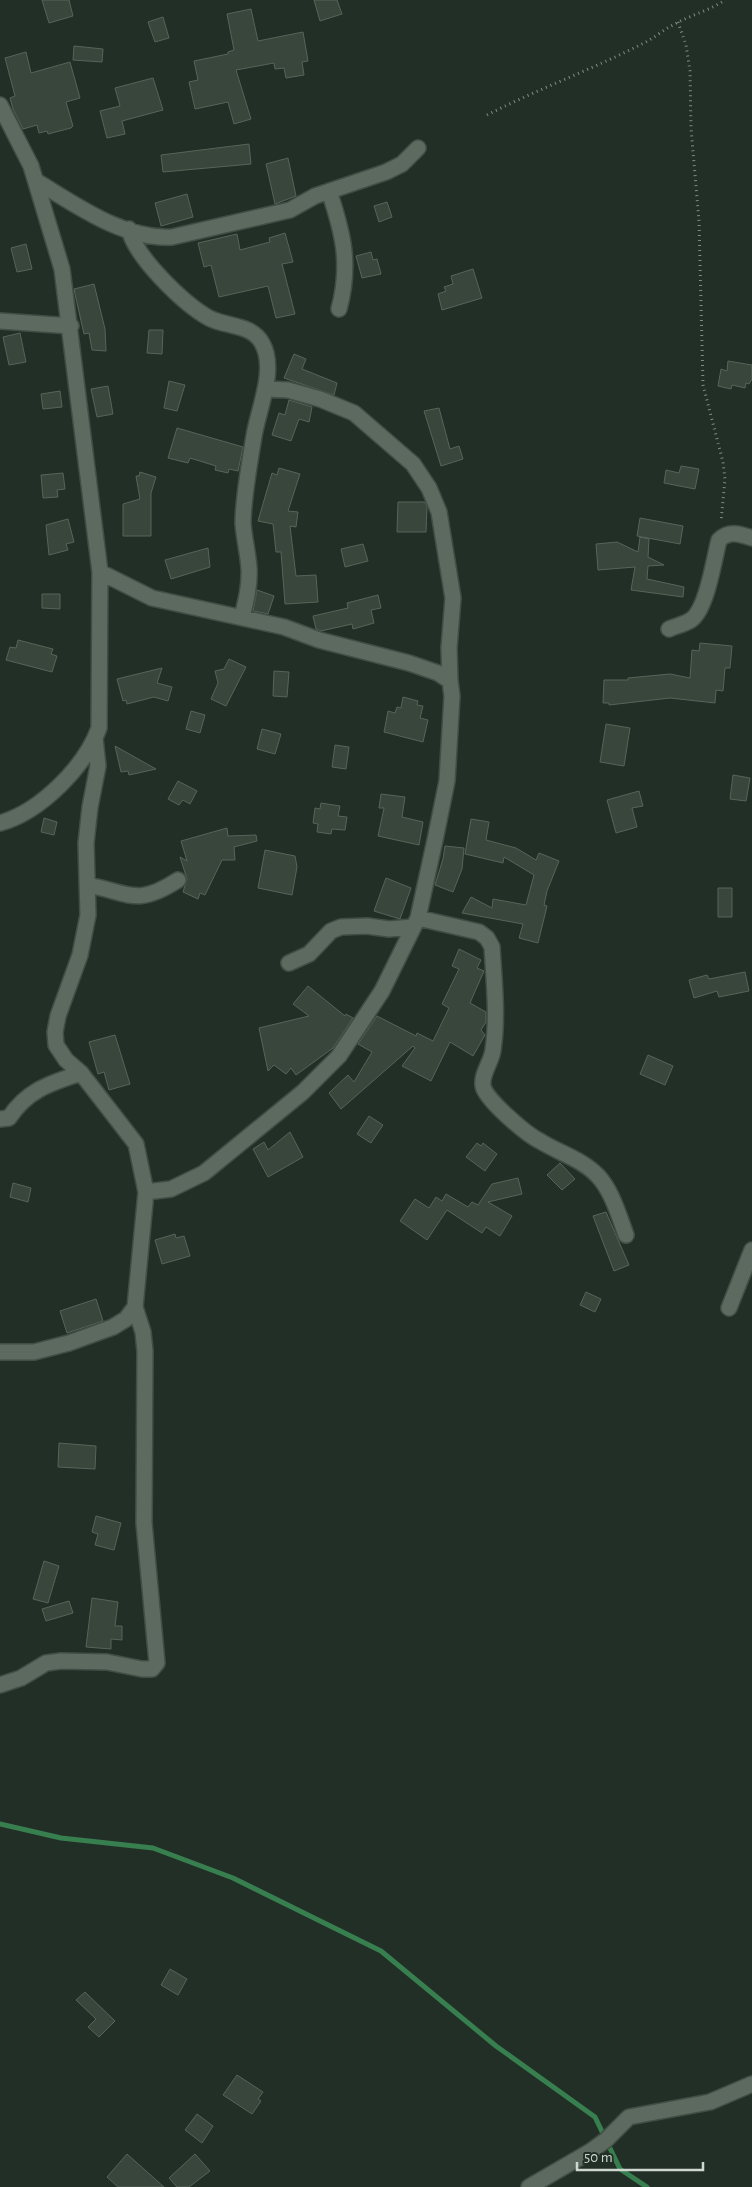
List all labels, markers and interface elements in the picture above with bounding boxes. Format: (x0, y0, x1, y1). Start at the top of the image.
scale bar (577, 2140, 703, 2172)
text: 50 m (584, 2150, 613, 2165)

